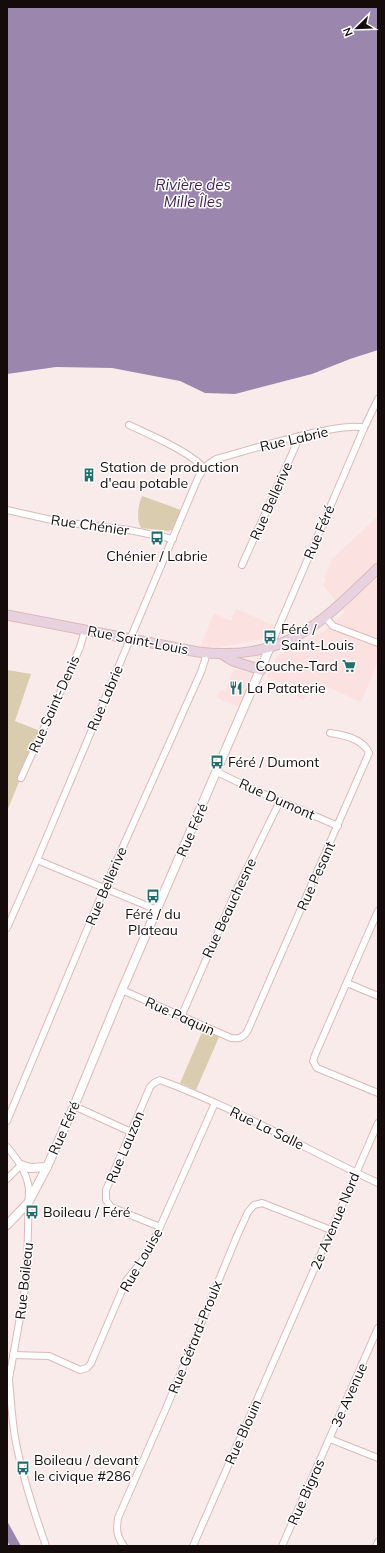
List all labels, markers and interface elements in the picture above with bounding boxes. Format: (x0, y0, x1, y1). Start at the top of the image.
north arrow (337, 8, 377, 48)
text: N (340, 25, 356, 38)
water label: Rivière des Mille Îles (155, 175, 231, 211)
street label: Rue Labrie (258, 422, 330, 456)
place label: Station de production d'eau potable (100, 458, 239, 492)
street label: Rue Bellerive (246, 459, 296, 543)
building icon: Station de production d'eau potable (81, 467, 97, 483)
street label: Rue Féré (300, 502, 338, 562)
street label: Rue Chénier (50, 511, 131, 540)
bus stop icon: Chénier / Labrie (149, 530, 165, 546)
place label: Chénier / Labrie (106, 547, 208, 565)
place label: Féré / Saint-Louis (281, 620, 354, 654)
street label: Rue Saint-Louis (86, 621, 190, 659)
bus stop icon: Féré / Saint-Louis (262, 629, 278, 645)
street label: Rue Saint-Denis (24, 652, 84, 756)
place label: Couche-Tard (255, 657, 338, 675)
supermarket icon: Couche-Tard (341, 658, 357, 674)
street label: Rue Labrie (83, 662, 127, 734)
place label: La Pataterie (247, 679, 326, 697)
restaurant icon: La Pataterie (228, 680, 244, 696)
place label: Féré / Dumont (228, 753, 319, 771)
bus stop icon: Féré / Dumont (209, 754, 225, 770)
street label: Rue Dumont (236, 774, 318, 824)
street label: Rue Féré (172, 800, 212, 860)
street label: Rue Pesant (293, 838, 339, 913)
street label: Rue Bellerive (81, 844, 131, 928)
street label: Rue Beauchesne (198, 855, 260, 961)
bus stop icon: Féré / du Plateau (145, 888, 161, 904)
place label: Féré / du Plateau (125, 905, 181, 939)
street label: Rue Paquin (142, 993, 218, 1039)
street label: Rue Féré (44, 1098, 84, 1158)
street label: Rue La Salle (227, 1102, 307, 1154)
street label: Rue Lauzon (102, 1108, 148, 1186)
street label: 2e Avenue Nord (306, 1170, 364, 1272)
place label: Boileau / Féré (43, 1203, 130, 1221)
bus stop icon: Boileau / Féré (24, 1204, 40, 1220)
street label: Rue Louise (116, 1225, 166, 1295)
street label: Rue Boileau (11, 1242, 37, 1320)
street label: Rue Gérard-Proulx (164, 1277, 226, 1396)
street label: 3e Avenue (327, 1360, 371, 1430)
street label: Rue Blouin (221, 1397, 265, 1467)
place label: Boileau / devant le civique #286 (34, 1451, 138, 1485)
street label: Rue Bigras (283, 1456, 329, 1528)
bus stop icon: Boileau / devant le civique #286 (15, 1460, 31, 1476)

